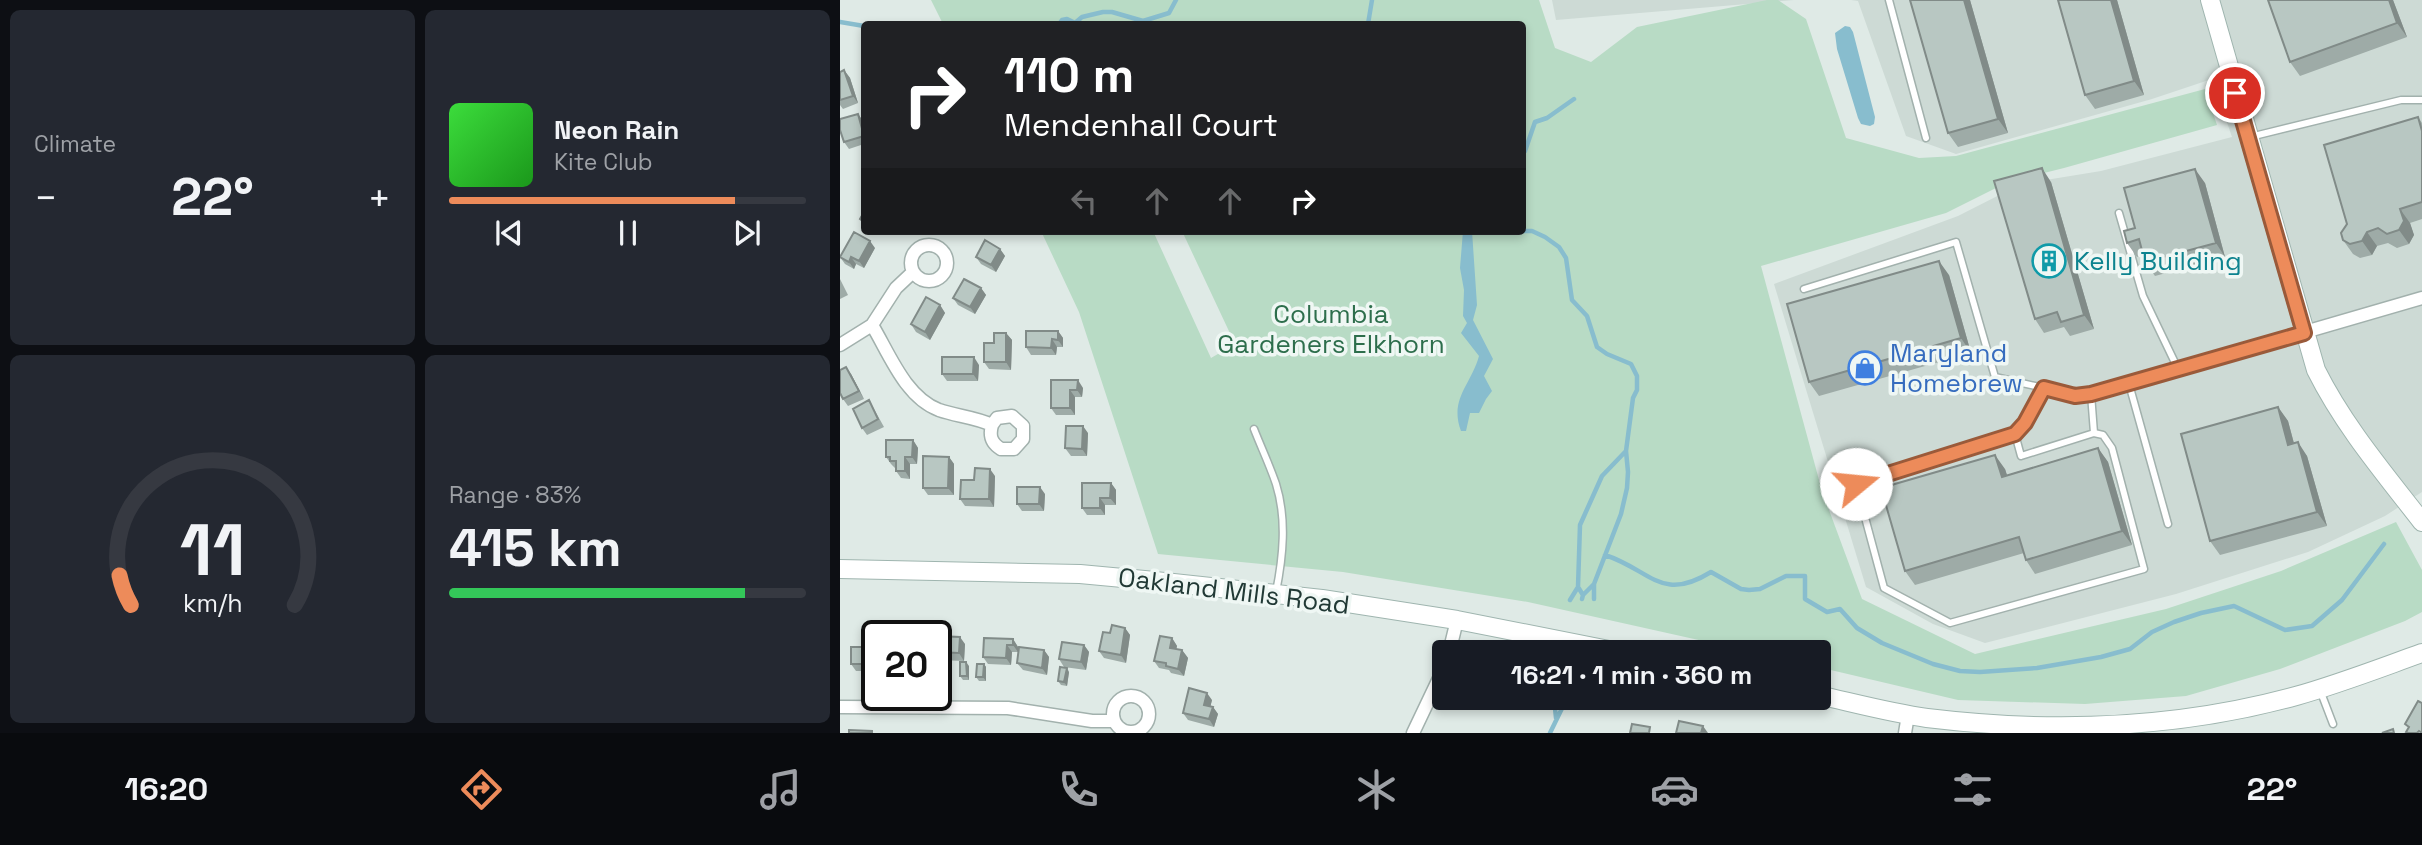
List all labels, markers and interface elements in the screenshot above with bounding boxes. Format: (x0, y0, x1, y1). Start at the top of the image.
text: 110 m (1004, 44, 1134, 106)
icon: right (889, 49, 980, 140)
pin (2205, 63, 2265, 123)
icon: arrive (2216, 74, 2254, 112)
text: Mendenhall Court (1004, 105, 1278, 145)
text: Neon Rain (554, 113, 679, 147)
text: Climate (34, 129, 116, 159)
text: Kite Club (554, 147, 653, 177)
text: 22° (171, 164, 254, 230)
text: − (34, 174, 58, 222)
text: + (367, 174, 391, 222)
icon: left (1065, 182, 1103, 220)
icon: ahead (1138, 182, 1176, 220)
icon: ahead (1211, 182, 1249, 220)
icon: right (1284, 182, 1322, 220)
icon: previous (490, 214, 528, 252)
icon: pause (609, 214, 647, 252)
icon: next (728, 214, 766, 252)
building icon: Kelly Building (2030, 242, 2068, 280)
place label: Kelly Building (2074, 244, 2242, 278)
park label: Columbia Gardeners Elkhorn (1217, 297, 1445, 361)
place label: Maryland Homebrew (1890, 336, 2023, 400)
shop icon: Maryland Homebrew (1846, 349, 1884, 387)
position arrow (1819, 447, 1893, 521)
text: Range · 83% (449, 480, 581, 510)
text: 11 (180, 503, 245, 596)
text: 415 km (449, 515, 622, 581)
street label: Oakland Mills Road (1116, 560, 1352, 622)
text: km/h (183, 587, 242, 619)
speed limit sign: 20 (861, 620, 952, 711)
text: 16:21 · 1 min · 360 m (1511, 658, 1752, 692)
icon: directions (457, 765, 506, 814)
icon: music (756, 765, 805, 814)
icon: phone (1054, 765, 1103, 814)
icon: climate (1352, 765, 1401, 814)
icon: car (1650, 765, 1699, 814)
icon: filters (1948, 765, 1997, 814)
text: 16:20 (125, 769, 208, 809)
text: 22° (2247, 769, 2297, 809)

